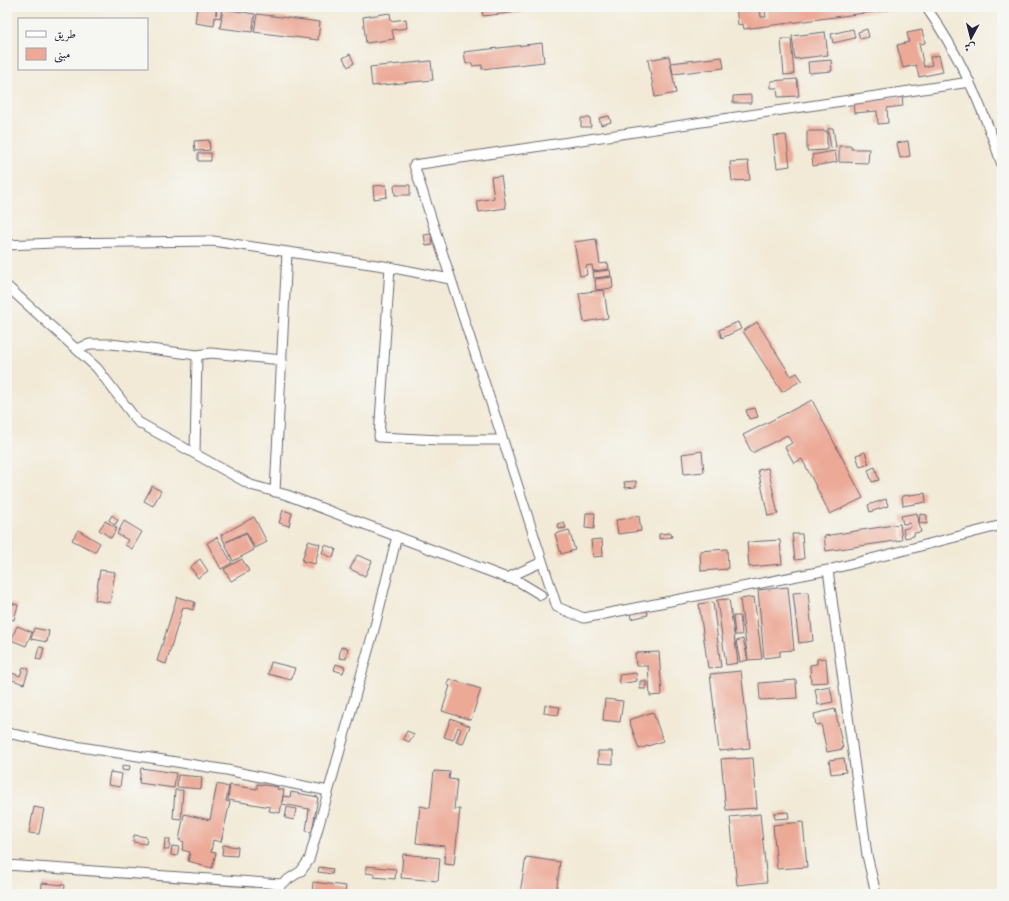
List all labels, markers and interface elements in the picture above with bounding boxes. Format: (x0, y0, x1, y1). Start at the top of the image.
legend (18, 18, 148, 70)
north arrow (951, 18, 991, 58)
text: طريق (54, 26, 76, 42)
text: ش (963, 39, 976, 56)
text: مبنى (54, 46, 70, 63)

